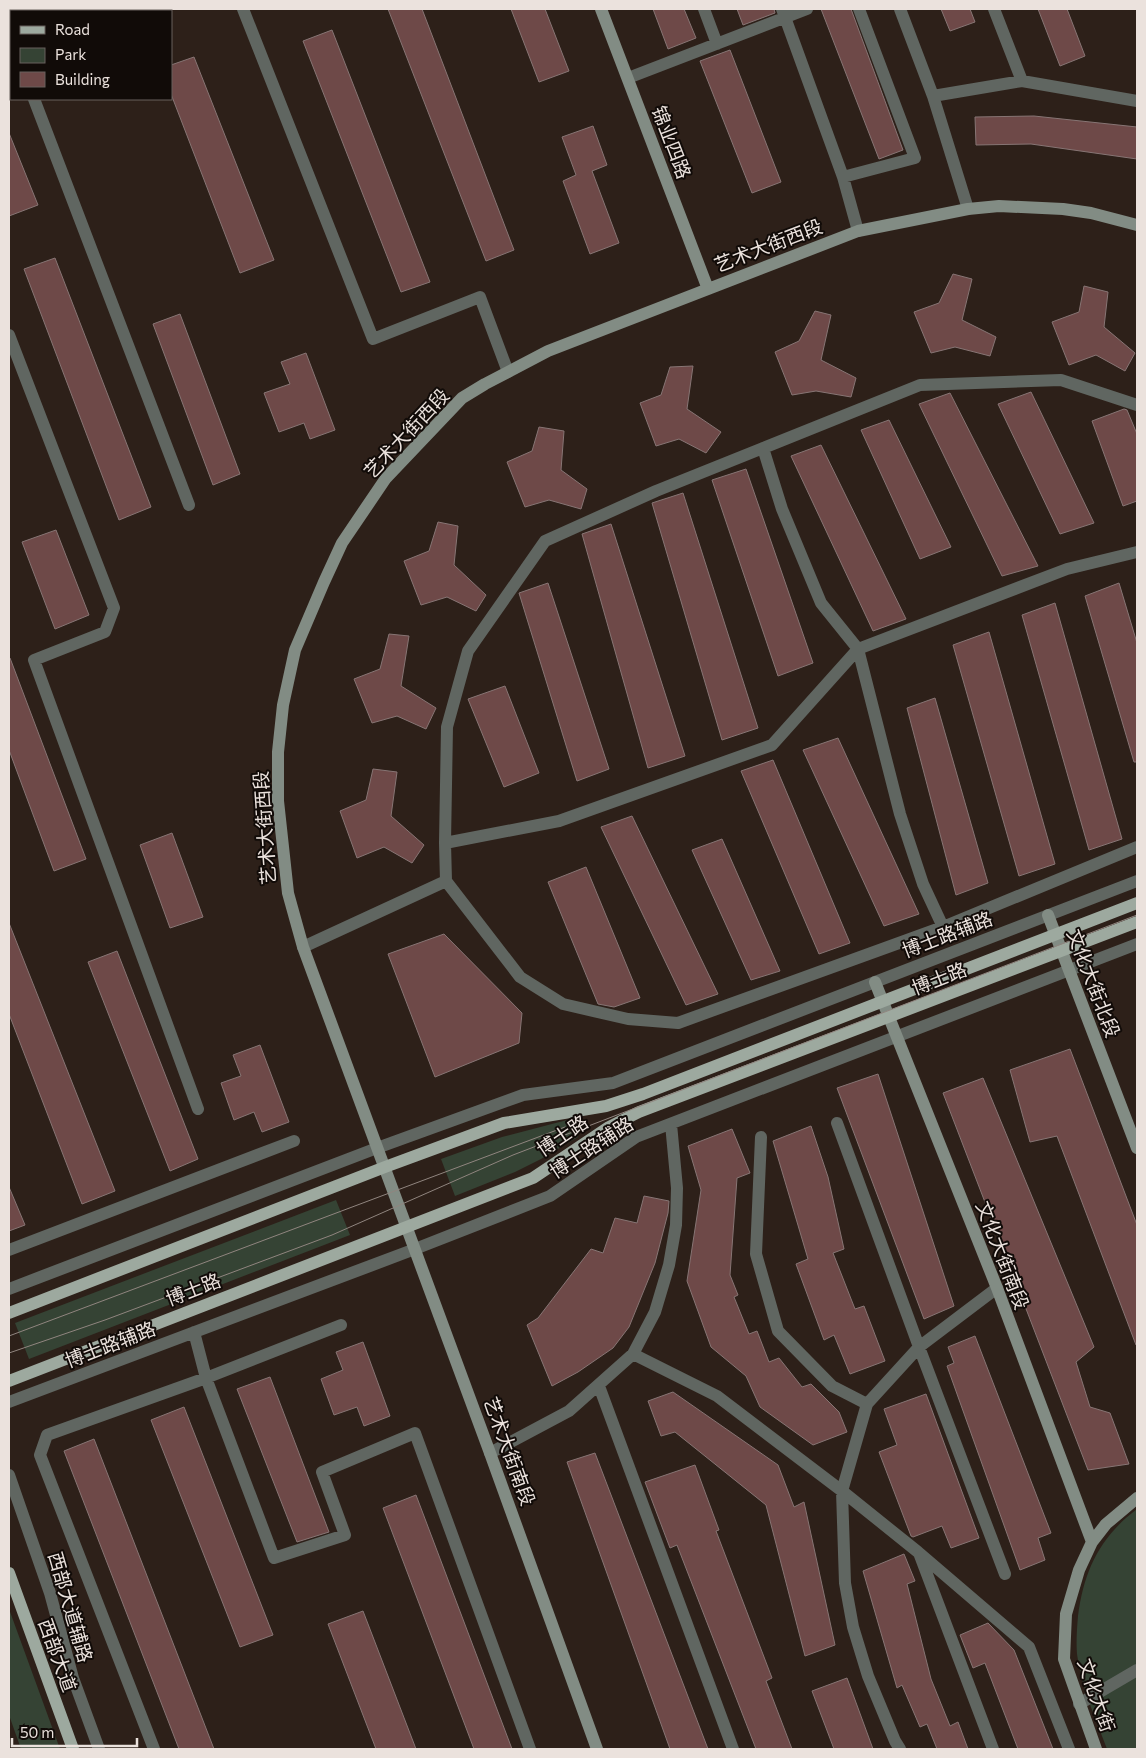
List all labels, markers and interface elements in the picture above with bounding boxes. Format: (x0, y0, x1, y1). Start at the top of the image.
legend (10, 10, 172, 100)
text: Road (55, 20, 90, 38)
text: Park (55, 45, 86, 63)
text: Building (55, 70, 110, 88)
street label: 锦业四路 (648, 102, 696, 182)
street label: 艺术大街西段 (711, 214, 825, 276)
street label: 艺术大街西段 (359, 383, 453, 483)
street label: 艺术大街西段 (249, 770, 279, 886)
street label: 博士路辅路 (899, 906, 995, 962)
street label: 文化大街北段 (1063, 926, 1125, 1040)
street label: 博士路 (908, 957, 970, 999)
street label: 博士路 (532, 1110, 592, 1160)
street label: 博士路辅路 (545, 1111, 637, 1183)
street label: 文化大街南段 (972, 1198, 1034, 1312)
street label: 博士路 (162, 1268, 224, 1310)
street label: 博士路辅路 (62, 1316, 158, 1372)
street label: 艺术大街南段 (480, 1393, 540, 1509)
street label: 西部大道辅路 (44, 1549, 98, 1665)
street label: 西部大道 (34, 1615, 82, 1695)
street label: 文化大街 (1074, 1655, 1120, 1735)
scale bar (12, 1716, 138, 1748)
text: 50 m (20, 1723, 54, 1741)

